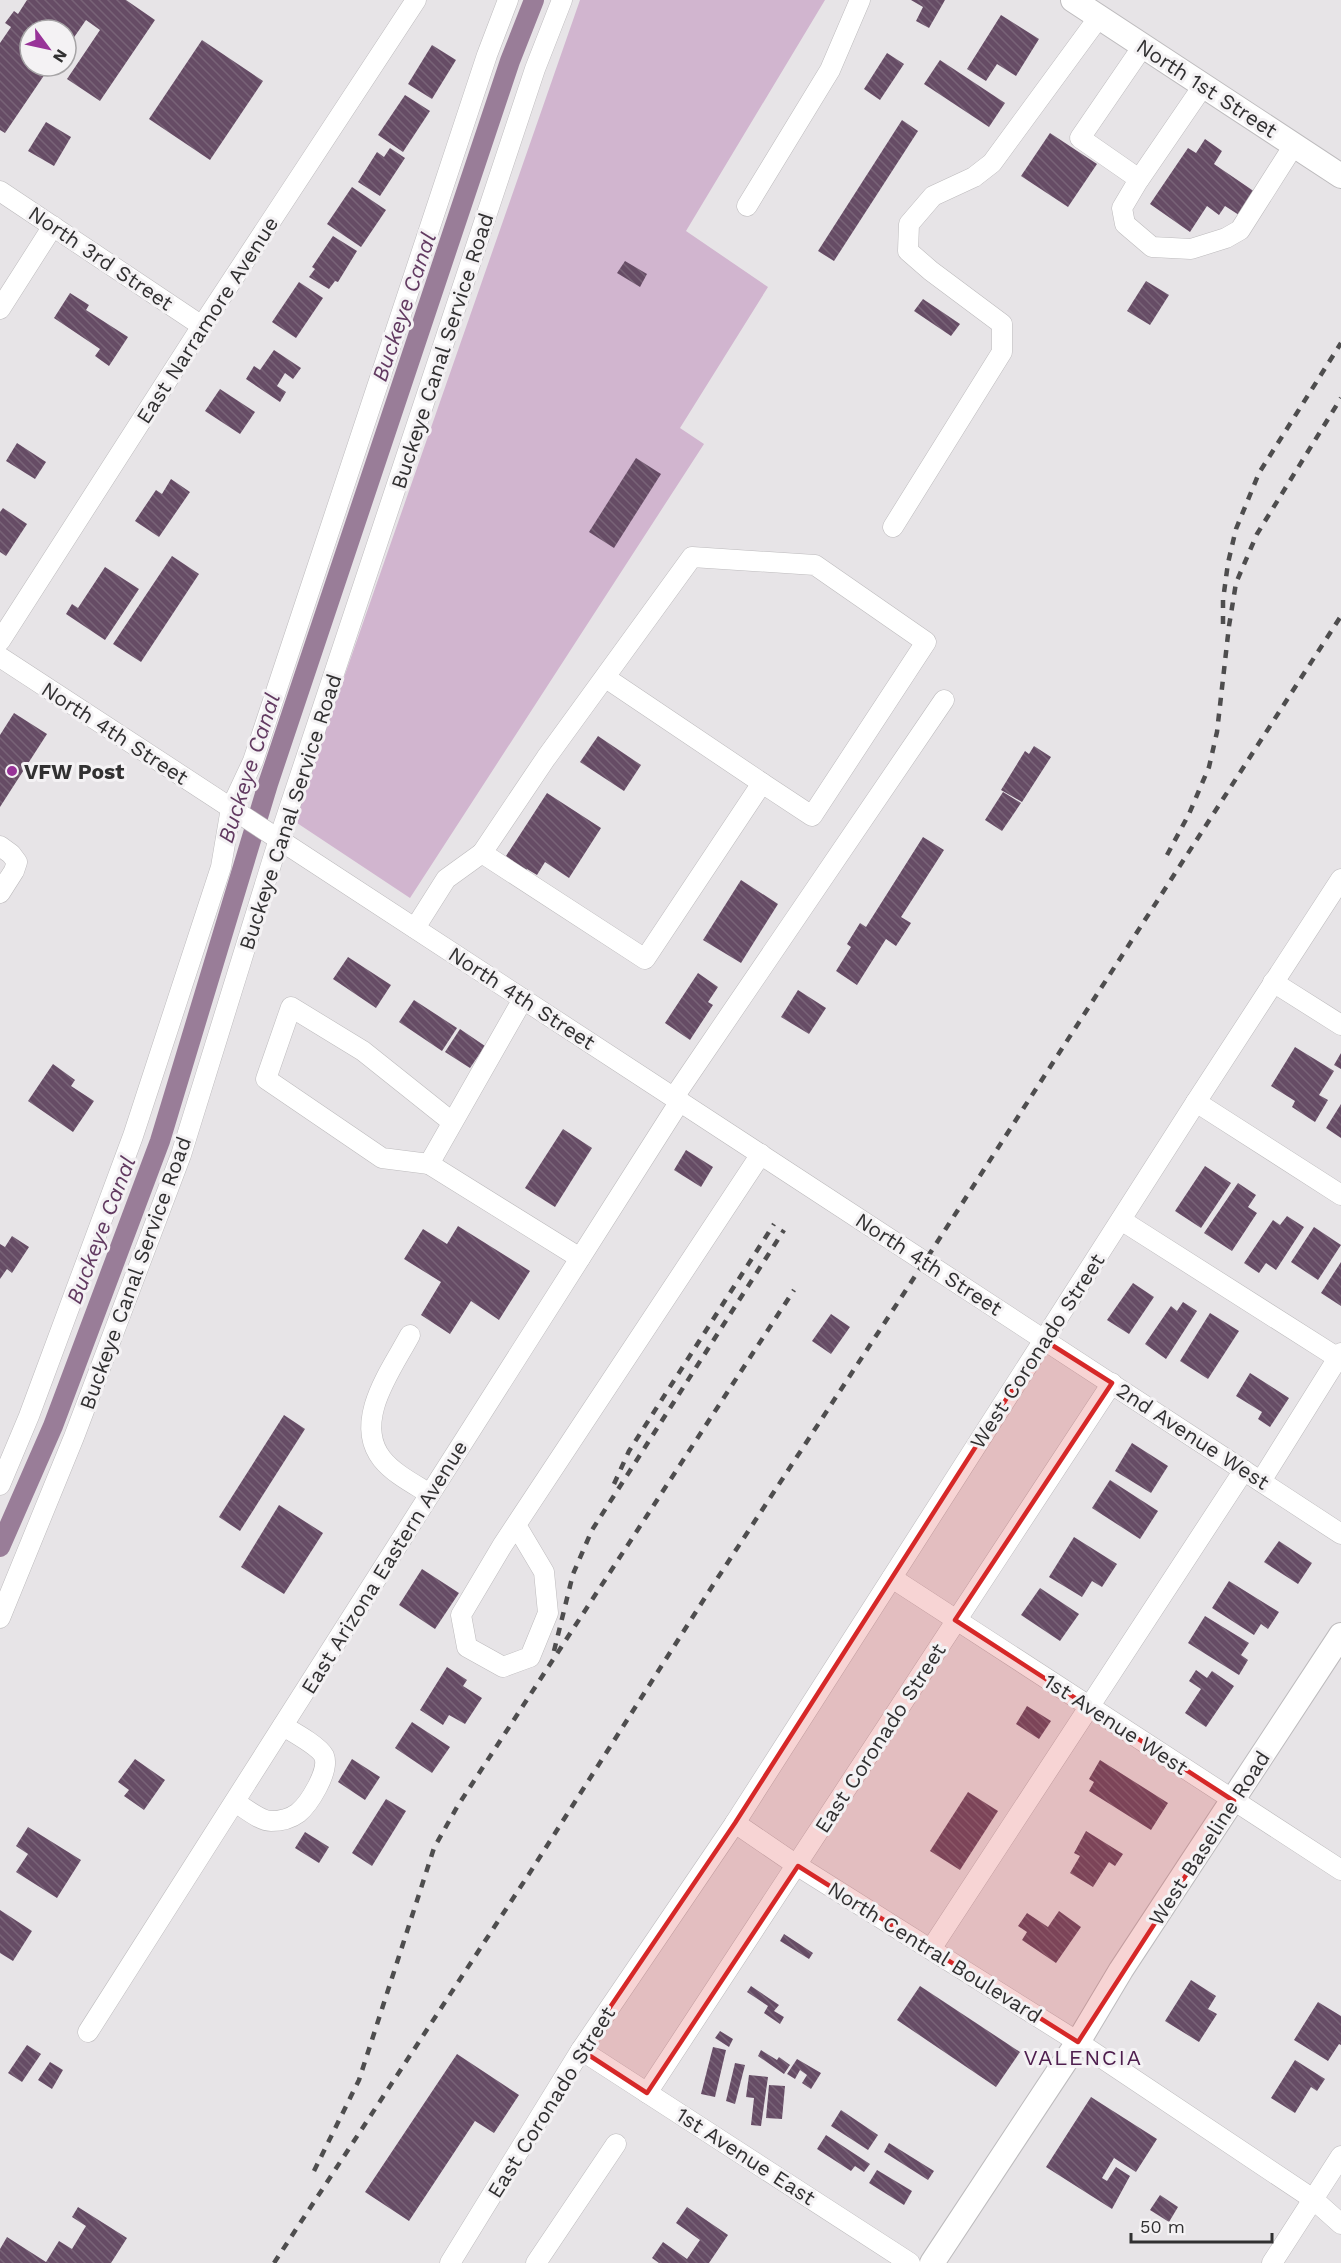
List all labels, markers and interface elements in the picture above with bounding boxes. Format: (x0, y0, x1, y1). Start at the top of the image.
north arrow (18, 18, 78, 78)
street label: North 1st Street (1132, 33, 1282, 143)
text: N (49, 46, 71, 66)
street label: North 3rd Street (24, 200, 178, 316)
street label: Buckeye Canal Service Road (386, 210, 498, 492)
street label: East Narramore Avenue (131, 212, 283, 428)
water label: Buckeye Canal (367, 229, 441, 385)
street label: Buckeye Canal Service Road (234, 671, 346, 953)
street label: North 4th Street (37, 676, 193, 790)
water label: Buckeye Canal (213, 690, 285, 846)
place label: VFW Post (24, 759, 124, 784)
marker: VFW Post (5, 764, 19, 778)
street label: North 4th Street (444, 941, 600, 1055)
street label: Buckeye Canal Service Road (74, 1133, 196, 1413)
water label: Buckeye Canal (61, 1152, 141, 1307)
street label: North 4th Street (851, 1207, 1007, 1321)
street label: West Coronado Street (965, 1249, 1110, 1453)
street label: 2nd Avenue West (1112, 1377, 1274, 1495)
street label: East Arizona Eastern Avenue (295, 1436, 473, 1698)
street label: East Coronado Street (809, 1638, 951, 1838)
street label: 1st Avenue West (1039, 1668, 1193, 1780)
street label: West Baseline Road (1143, 1746, 1275, 1930)
street label: North Central Boulevard (823, 1876, 1047, 2028)
street label: East Coronado Street (482, 2001, 620, 2202)
district label: VALENCIA (1024, 2045, 1142, 2070)
street label: 1st Avenue East (672, 2102, 820, 2210)
scale bar (1131, 2206, 1272, 2244)
text: 50 m (1140, 2216, 1185, 2237)

